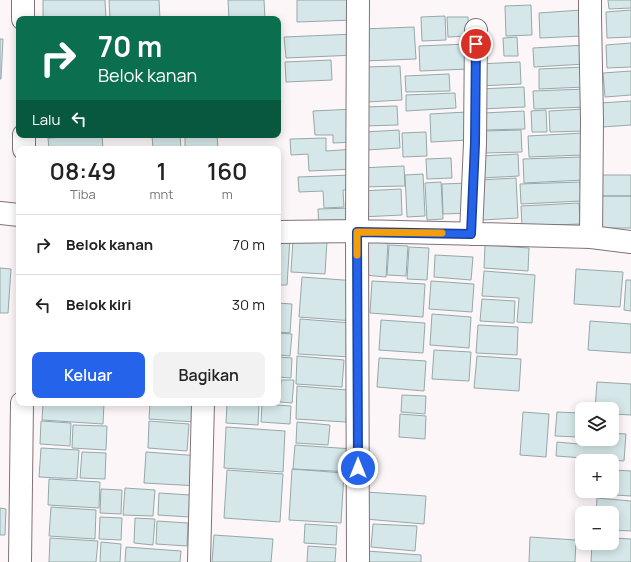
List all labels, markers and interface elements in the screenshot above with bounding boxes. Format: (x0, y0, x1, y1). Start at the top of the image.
text: 70 m (98, 27, 162, 65)
pin (459, 27, 493, 61)
icon: right (32, 32, 84, 84)
icon: arrive (465, 33, 487, 55)
text: Belok kanan (98, 63, 197, 87)
icon: left (68, 108, 90, 130)
text: Lalu (32, 109, 60, 130)
text: 08:49 (49, 154, 116, 187)
text: 1 (157, 154, 167, 187)
text: 160 (207, 154, 247, 187)
text: Tiba (70, 185, 96, 203)
text: mnt (150, 185, 174, 203)
text: m (222, 185, 233, 203)
icon: right (32, 234, 54, 256)
text: Belok kanan (66, 234, 153, 255)
text: 70 m (233, 234, 265, 255)
icon: left (32, 294, 54, 316)
text: Belok kiri (66, 294, 132, 315)
text: 30 m (232, 294, 265, 315)
button: Keluar (32, 352, 145, 398)
button: Bagikan (153, 352, 265, 398)
map controls (575, 402, 619, 550)
button: layers (575, 402, 619, 446)
position arrow (337, 447, 379, 489)
button: + (575, 454, 619, 498)
button: − (575, 506, 619, 550)

